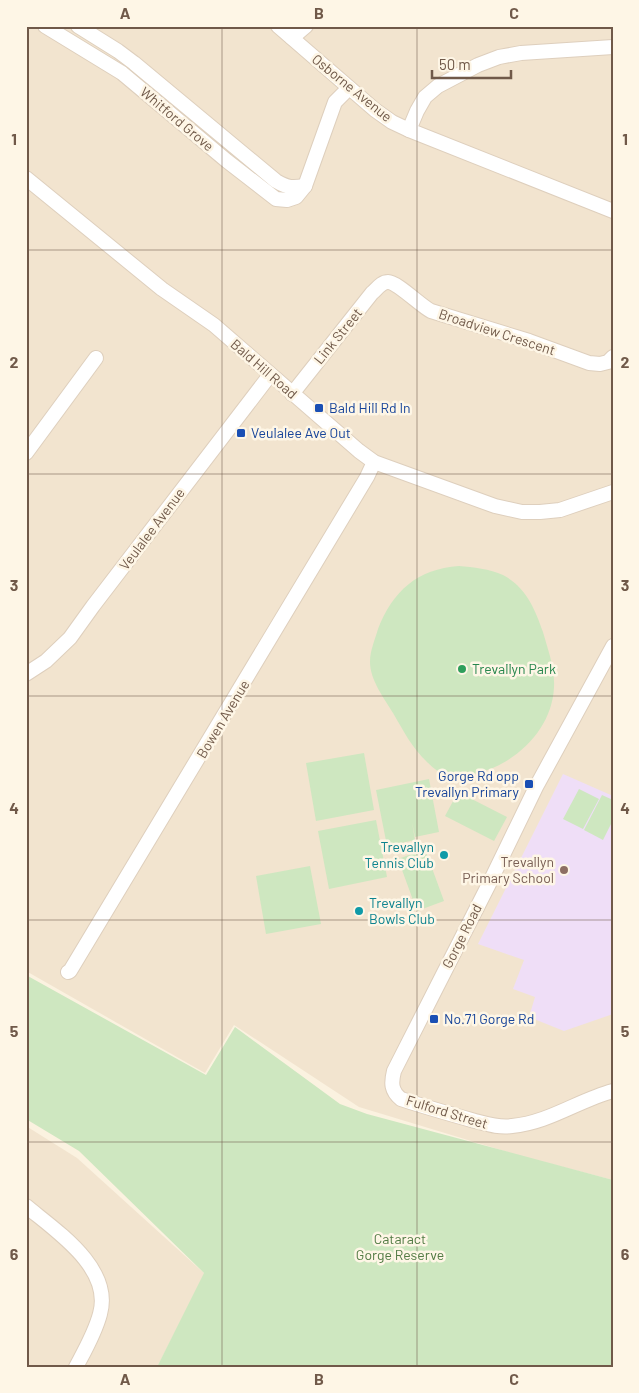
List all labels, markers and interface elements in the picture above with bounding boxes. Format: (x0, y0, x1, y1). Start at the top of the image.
text: A (120, 3, 131, 22)
text: B (314, 3, 324, 22)
text: C (509, 3, 519, 22)
scale bar (432, 48, 510, 80)
street label: Osborne Avenue (309, 50, 396, 125)
text: 50 m (439, 55, 471, 73)
street label: Whitford Grove (137, 83, 218, 154)
text: 1 (11, 129, 17, 148)
text: 1 (622, 129, 628, 148)
street label: Link Street (310, 304, 365, 367)
street label: Broadview Crescent (437, 305, 558, 358)
street label: Bald Hill Road (228, 335, 301, 402)
text: 2 (10, 352, 19, 371)
text: 2 (621, 352, 630, 371)
place label: Bald Hill Rd In (329, 399, 411, 416)
marker: Bald Hill Rd In (313, 402, 325, 414)
place label: Veulalee Ave Out (251, 424, 351, 441)
marker: Veulalee Ave Out (235, 427, 247, 439)
street label: Veulalee Avenue (115, 484, 188, 573)
text: 3 (10, 575, 18, 594)
text: 3 (621, 575, 629, 594)
place label: Trevallyn Park (472, 660, 556, 677)
marker: Trevallyn Park (456, 663, 468, 675)
street label: Bowen Avenue (193, 677, 253, 761)
place label: Gorge Rd opp Trevallyn Primary (415, 767, 520, 800)
marker: Gorge Rd opp Trevallyn Primary (523, 778, 535, 790)
text: 4 (9, 798, 19, 817)
text: 4 (620, 798, 630, 817)
place label: Trevallyn Tennis Club (364, 838, 434, 871)
marker: Trevallyn Tennis Club (438, 849, 450, 861)
place label: Trevallyn Primary School (462, 853, 554, 886)
marker: Trevallyn Primary School (558, 864, 570, 876)
place label: Trevallyn Bowls Club (369, 894, 435, 927)
street label: Gorge Road (438, 901, 485, 971)
marker: Trevallyn Bowls Club (353, 905, 365, 917)
place label: No.71 Gorge Rd (444, 1010, 534, 1027)
marker: No.71 Gorge Rd (428, 1013, 440, 1025)
text: 5 (10, 1021, 19, 1040)
text: 5 (621, 1021, 630, 1040)
street label: Fulford Street (404, 1091, 490, 1132)
park label: Cataract Gorge Reserve (356, 1230, 444, 1263)
text: 6 (10, 1244, 19, 1263)
text: 6 (621, 1244, 630, 1263)
text: A (120, 1369, 131, 1388)
text: B (314, 1369, 324, 1388)
text: C (509, 1369, 519, 1388)

